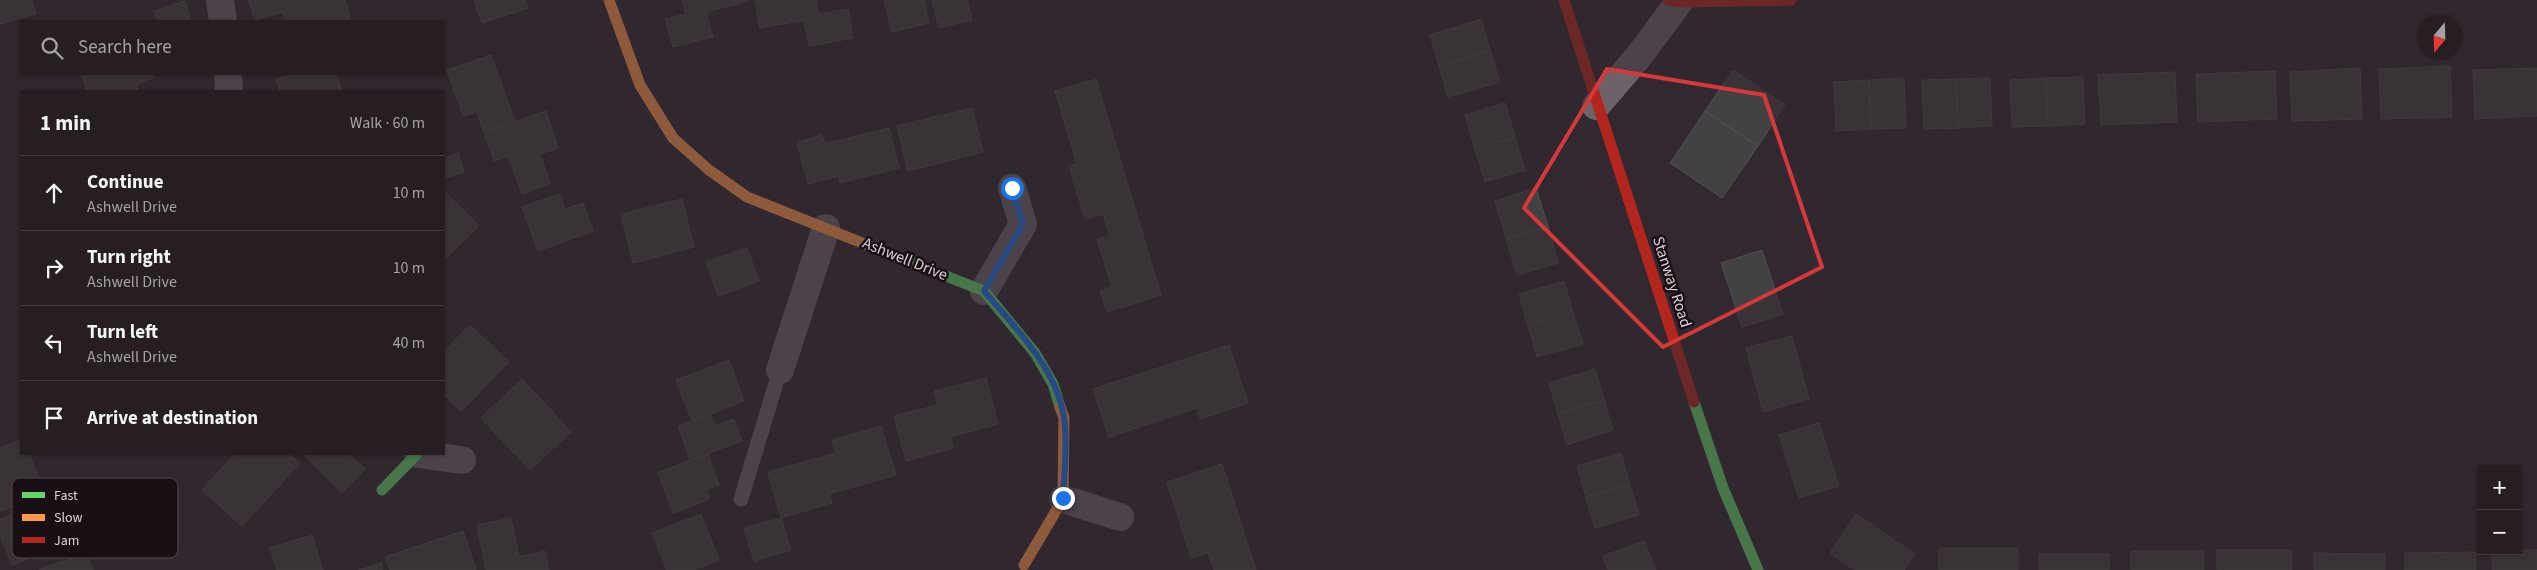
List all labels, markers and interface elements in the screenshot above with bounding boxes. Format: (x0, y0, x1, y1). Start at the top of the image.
north arrow (2417, 15, 2462, 60)
search box (20, 20, 445, 75)
icon: search (38, 34, 66, 62)
text: Search here (78, 34, 172, 61)
text: 1 min (40, 108, 91, 138)
text: Walk · 60 m (350, 112, 425, 134)
text: Continue (87, 169, 164, 196)
route start (1001, 177, 1024, 200)
icon: ahead (40, 179, 68, 207)
text: 10 m (393, 182, 425, 204)
text: Ashwell Drive (87, 196, 177, 218)
street label: Ashwell Drive (859, 232, 951, 286)
street label: Stanway Road (1647, 234, 1697, 330)
text: Turn right (87, 244, 171, 271)
icon: right (40, 254, 68, 282)
text: 10 m (393, 257, 425, 279)
text: Ashwell Drive (87, 271, 177, 293)
text: Turn left (87, 319, 158, 346)
icon: left (40, 329, 68, 357)
text: 40 m (393, 332, 425, 354)
text: Ashwell Drive (87, 346, 177, 368)
icon: arrive (40, 404, 68, 432)
text: Arrive at destination (87, 405, 258, 432)
map controls (2477, 465, 2522, 555)
button: + (2477, 465, 2522, 510)
legend (12, 478, 178, 558)
text: Fast (54, 486, 78, 506)
route end (1052, 487, 1075, 510)
text: Slow (54, 508, 83, 528)
button: − (2477, 510, 2522, 555)
text: Jam (54, 531, 79, 551)

